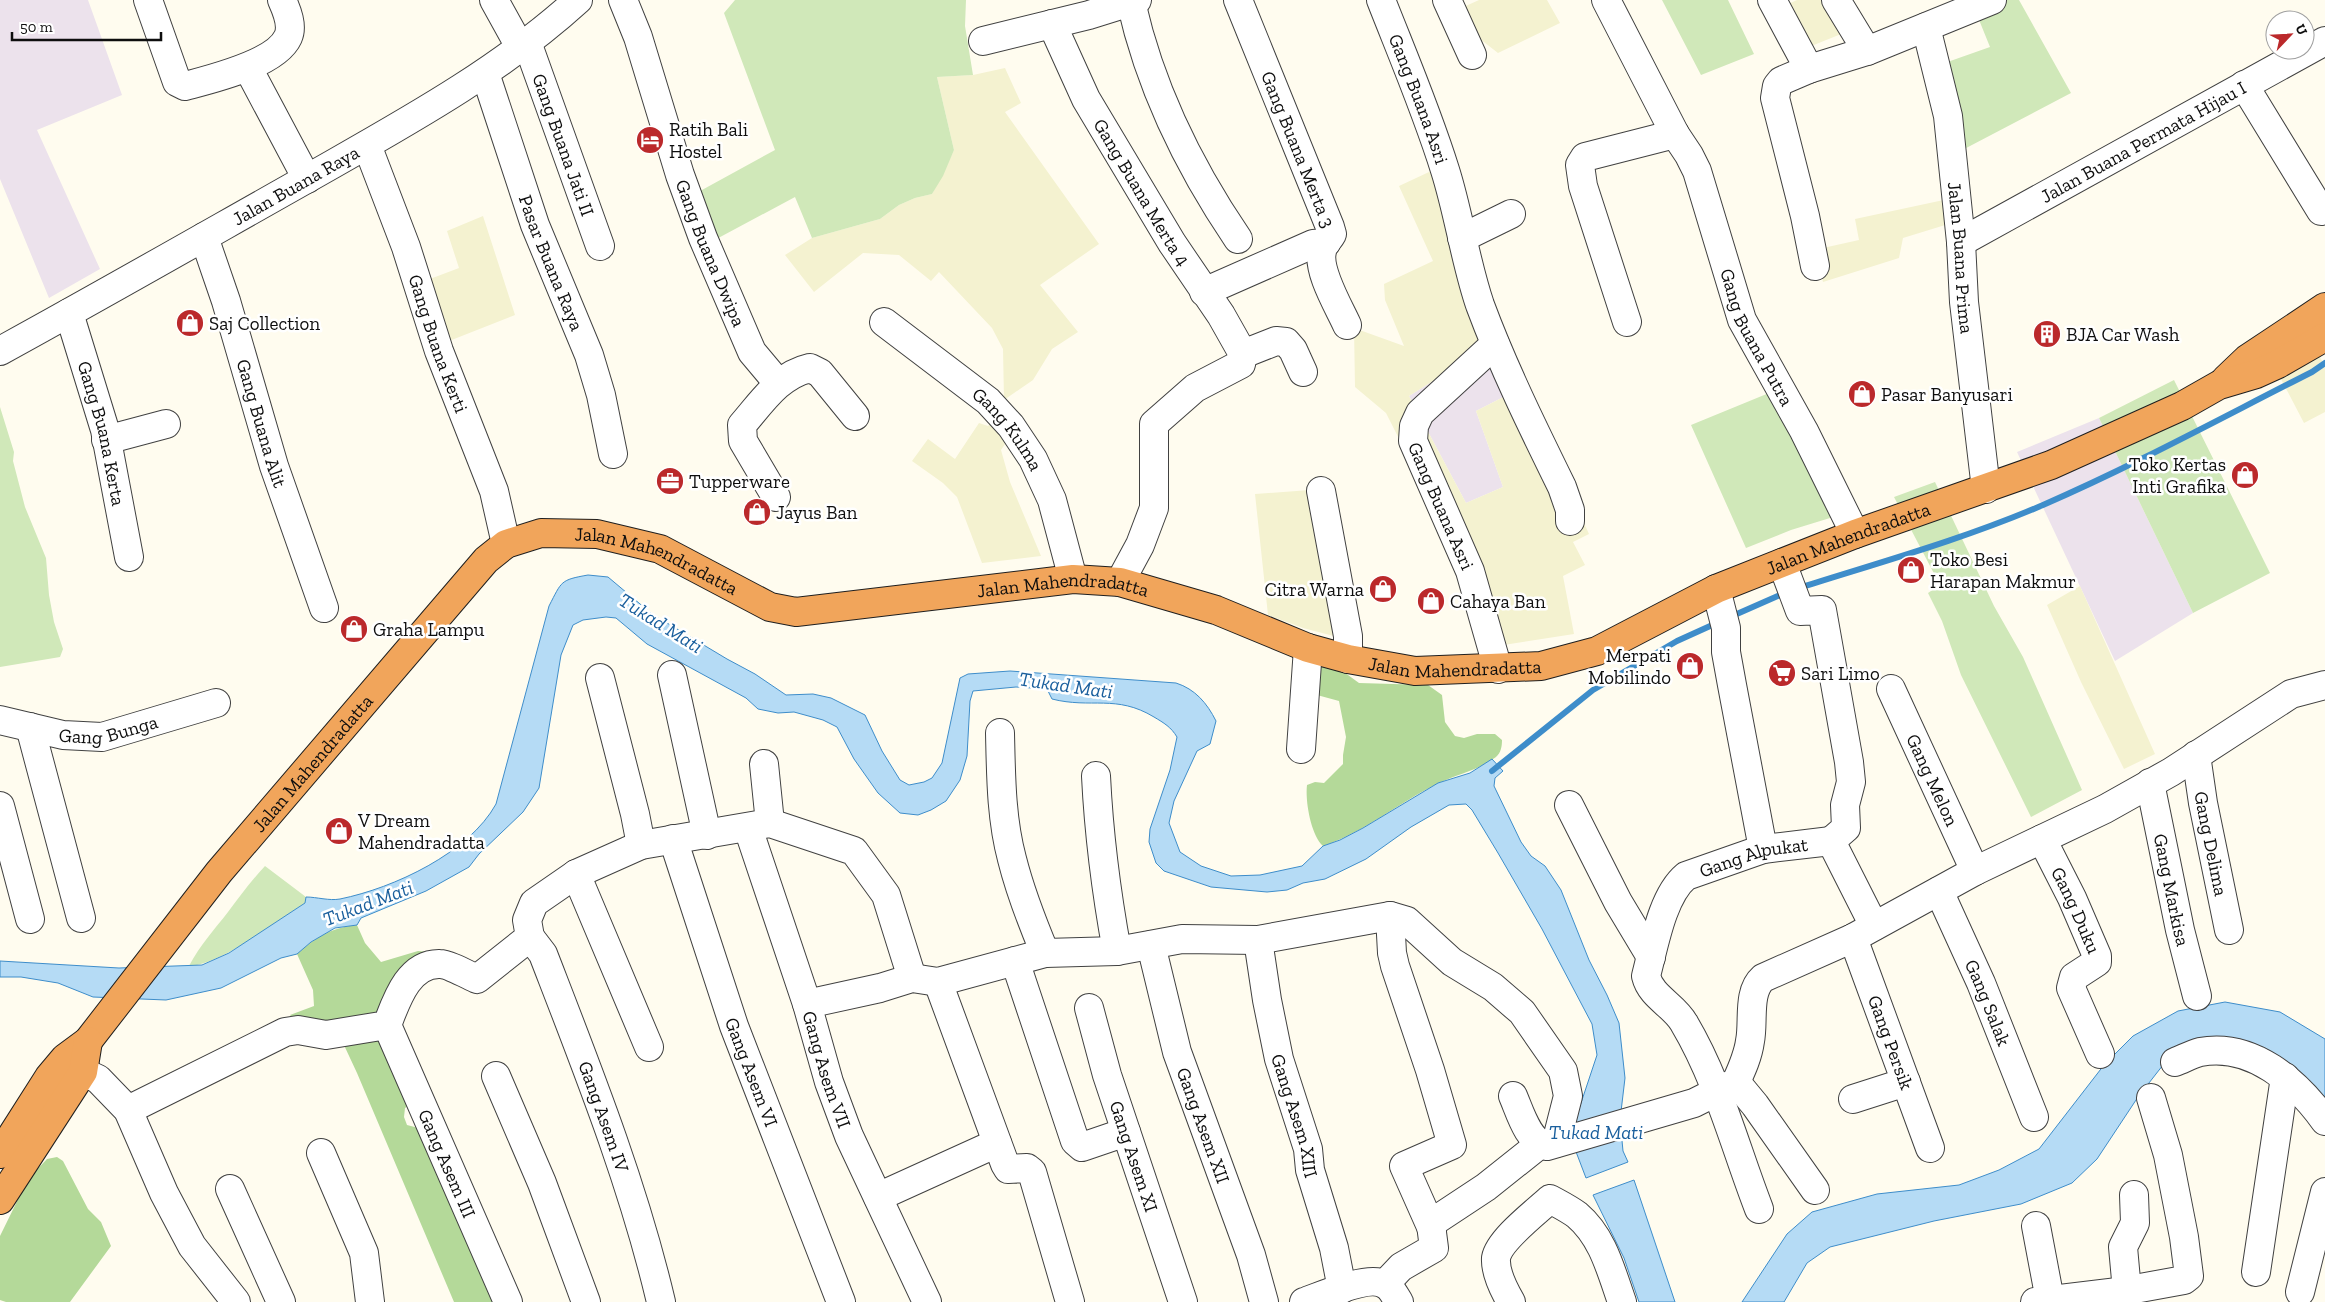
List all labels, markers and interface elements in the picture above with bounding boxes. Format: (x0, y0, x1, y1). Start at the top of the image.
scale bar (12, 10, 161, 42)
north arrow (2265, 10, 2315, 60)
text: 50 m (20, 18, 53, 36)
text: U (2291, 22, 2311, 38)
street label: Gang Buana Asri (1384, 30, 1454, 167)
street label: Gang Buana Merta 3 (1256, 68, 1340, 231)
street label: Gang Buana Jati II (528, 70, 600, 219)
street label: Jalan Buana Permata Hijau I (2036, 76, 2250, 207)
street label: Gang Buana Merta 4 (1089, 114, 1195, 270)
place label: Ratih Bali Hostel (669, 118, 748, 163)
hotel icon: Ratih Bali Hostel (635, 125, 665, 155)
street label: Jalan Buana Raya (228, 140, 363, 230)
street label: Gang Buana Dwipa (671, 176, 751, 330)
street label: Jalan Buana Prima (1943, 181, 1979, 335)
street label: Pasar Buana Raya (514, 192, 589, 334)
street label: Gang Buana Putra (1716, 266, 1799, 410)
street label: Gang Buana Kerti (404, 272, 474, 416)
shop icon: Saj Collection (175, 308, 205, 338)
place label: Saj Collection (209, 312, 320, 335)
building icon: BJA Car Wash (2032, 319, 2062, 349)
place label: BJA Car Wash (2066, 323, 2180, 346)
street label: Gang Buana Alit (232, 356, 292, 491)
street label: Gang Buana Kerta (73, 358, 131, 508)
shop icon: Pasar Banyusari (1847, 379, 1877, 409)
street label: Gang Kulma (968, 382, 1048, 474)
place label: Pasar Banyusari (1881, 383, 2013, 406)
street label: Gang Buana Asri (1403, 438, 1479, 573)
place label: Toko Kertas Inti Grafika (2129, 453, 2226, 498)
shop icon: Toko Kertas Inti Grafika (2230, 460, 2260, 490)
office icon: Tupperware (655, 466, 685, 496)
place label: Tupperware (689, 470, 790, 493)
shop icon: Jayus Ban (742, 497, 772, 527)
street label: Jalan Mahendradatta (1763, 497, 1933, 580)
place label: Jayus Ban (776, 501, 858, 524)
street label: Jalan Mahendradatta (575, 522, 742, 600)
place label: Toko Besi Harapan Makmur (1930, 548, 2076, 593)
shop icon: Toko Besi Harapan Makmur (1896, 555, 1926, 585)
street label: Jalan Mahendradatta (975, 567, 1152, 602)
shop icon: Citra Warna (1368, 574, 1398, 604)
place label: Citra Warna (1264, 578, 1364, 601)
shop icon: Cahaya Ban (1416, 586, 1446, 616)
water label: Tukad Mati (614, 588, 708, 658)
place label: Cahaya Ban (1450, 590, 1546, 613)
shop icon: Graha Lampu (339, 614, 369, 644)
place label: Graha Lampu (373, 618, 485, 641)
place label: Merpati Mobilindo (1588, 644, 1671, 689)
street label: Jalan Mahendradatta (1367, 651, 1542, 682)
shop icon: Merpati Mobilindo (1675, 651, 1705, 681)
supermarket icon: Sari Limo (1767, 658, 1797, 688)
place label: Sari Limo (1801, 662, 1880, 685)
water label: Tukad Mati (1017, 667, 1115, 703)
street label: Jalan Mahendradatta (247, 690, 377, 836)
street label: Gang Bunga (58, 710, 160, 749)
street label: Gang Melon (1902, 730, 1964, 830)
street label: Gang Delima (2190, 790, 2233, 898)
place label: V Dream Mahendradatta (357, 809, 485, 854)
shop icon: V Dream Mahendradatta (324, 816, 354, 846)
street label: Gang Markisa (2149, 831, 2195, 949)
street label: Gang Alpukat (1696, 832, 1809, 882)
street label: Gang Duku (2047, 863, 2106, 957)
water label: Tukad Mati (320, 875, 416, 931)
street label: Gang Salak (1960, 956, 2016, 1049)
street label: Gang Persik (1863, 992, 1919, 1093)
street label: Gang Asem VII (798, 1008, 857, 1131)
street label: Gang Asem VI (720, 1014, 783, 1130)
street label: Gang Asem XIII (1267, 1051, 1323, 1180)
street label: Gang Asem IV (574, 1058, 635, 1176)
street label: Gang Asem XII (1172, 1064, 1235, 1186)
street label: Gang Asem XI (1105, 1098, 1163, 1215)
street label: Gang Asem III (414, 1106, 481, 1221)
water label: Tukad Mati (1549, 1120, 1643, 1144)

